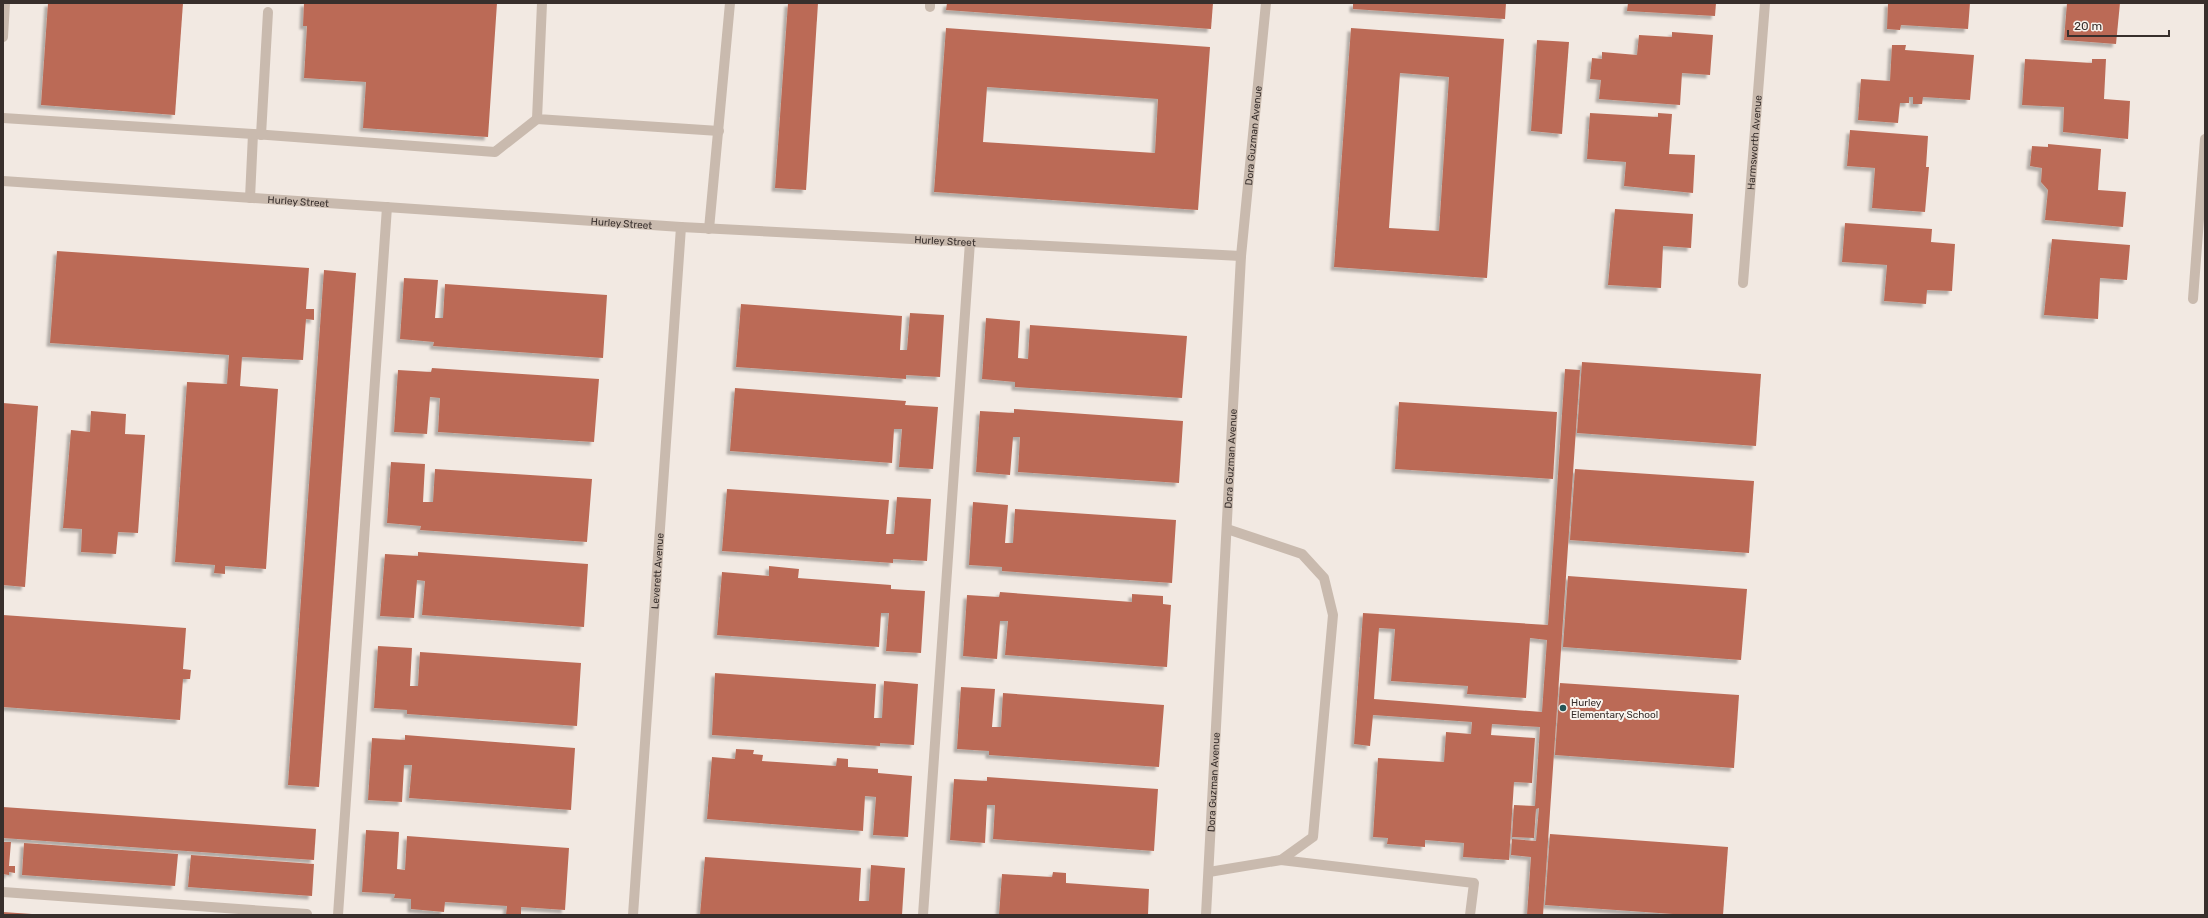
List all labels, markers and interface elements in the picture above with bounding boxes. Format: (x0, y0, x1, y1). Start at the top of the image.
scale bar (2068, 12, 2169, 38)
text: 20 m (2074, 19, 2102, 33)
street label: Dora Guzman Avenue (1243, 85, 1265, 186)
street label: Harmsworth Avenue (1745, 94, 1765, 190)
street label: Hurley Street (267, 194, 329, 210)
street label: Hurley Street (590, 216, 653, 232)
street label: Hurley Street (914, 234, 976, 249)
street label: Dora Guzman Avenue (1223, 408, 1240, 509)
street label: Leverett Avenue (649, 532, 667, 609)
place label: Hurley Elementary School (1571, 697, 1658, 721)
marker: Hurley Elementary School (1558, 703, 1568, 713)
street label: Dora Guzman Avenue (1205, 732, 1223, 832)

